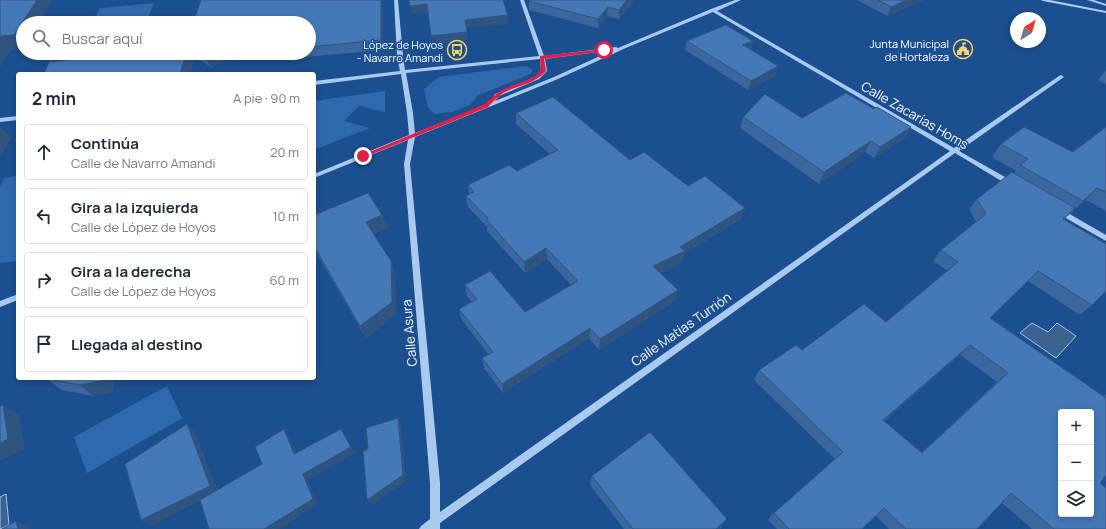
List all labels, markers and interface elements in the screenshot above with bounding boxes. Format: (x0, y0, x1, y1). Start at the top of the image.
north arrow (1010, 12, 1046, 48)
search box (16, 16, 316, 60)
icon: search (30, 27, 52, 49)
text: Buscar aquí (62, 28, 143, 49)
place label: Junta Municipal de Hortaleza (870, 36, 949, 64)
place label: López de Hoyos - Navarro Amandi (357, 37, 443, 65)
public building icon: Junta Municipal de Hortaleza (952, 38, 974, 60)
bus stop icon: López de Hoyos - Navarro Amandi (446, 39, 468, 61)
route start (595, 41, 613, 59)
street label: Calle Zacarías Homs (858, 77, 972, 153)
text: 2 min (32, 87, 76, 110)
text: A pie · 90 m (233, 89, 300, 107)
text: Continúa (71, 133, 139, 154)
icon: ahead (33, 141, 55, 163)
text: 20 m (270, 143, 299, 161)
route end (354, 147, 372, 165)
text: Calle de Navarro Amandi (71, 154, 215, 172)
text: Gira a la izquierda (71, 197, 198, 218)
icon: left (33, 205, 55, 227)
text: 10 m (272, 207, 299, 225)
text: Calle de López de Hoyos (71, 218, 216, 236)
text: Gira a la derecha (71, 261, 191, 282)
icon: right (33, 269, 55, 291)
text: 60 m (269, 271, 299, 289)
text: Calle de López de Hoyos (71, 282, 216, 300)
street label: Calle Matías Turrión (627, 288, 735, 370)
street label: Calle Asura (397, 299, 421, 367)
icon: arrive (33, 333, 55, 355)
text: Llegada al destino (71, 334, 203, 355)
map controls (1058, 409, 1094, 517)
button: + (1058, 409, 1094, 445)
button: − (1058, 445, 1094, 481)
button: layers (1058, 481, 1094, 517)

